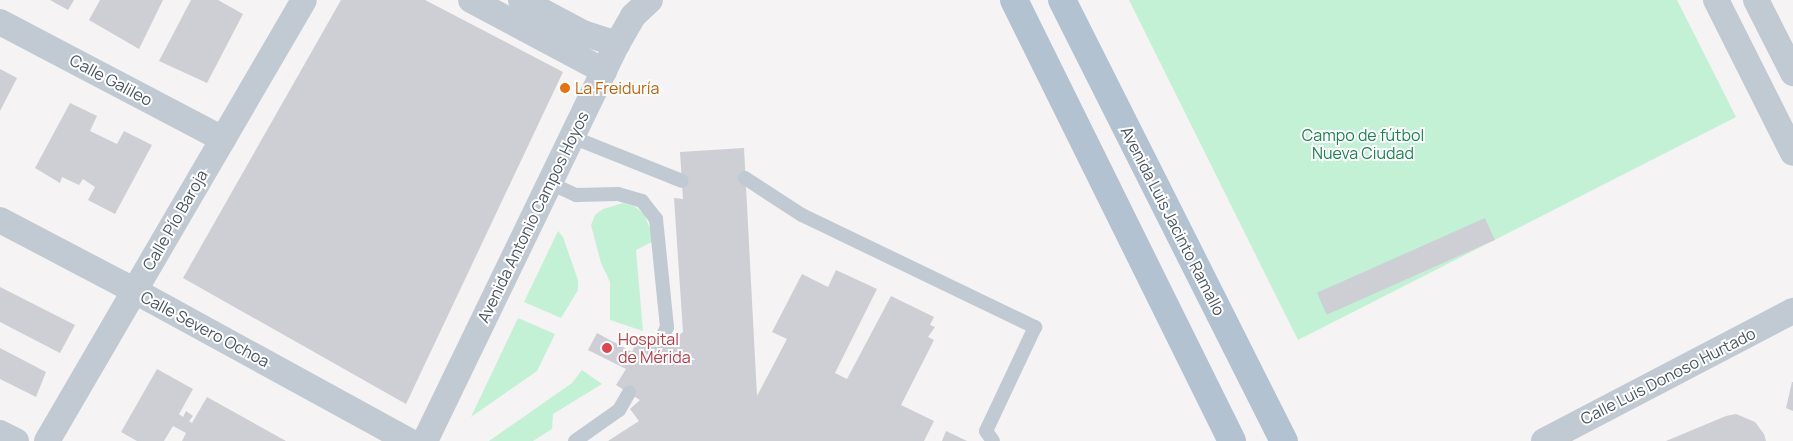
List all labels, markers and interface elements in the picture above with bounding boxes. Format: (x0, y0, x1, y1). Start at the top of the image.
street label: Calle Galileo (67, 50, 155, 110)
place label: La Freiduría (575, 78, 659, 98)
marker: La Freiduría (559, 82, 571, 94)
street label: Avenida Antonio Campos Hoyos (473, 108, 593, 326)
street label: Avenida Luis Jacinto Ramallo (1117, 123, 1229, 319)
park label: Campo de fútbol Nueva Ciudad (1302, 125, 1424, 163)
street label: Calle Pío Baroja (138, 166, 212, 274)
street label: Calle Severo Ochoa (137, 287, 273, 371)
street label: Calle Luis Donoso Hurtado (1577, 323, 1759, 429)
place label: Hospital de Mérida (618, 329, 691, 367)
marker: Hospital de Mérida (600, 341, 614, 355)

